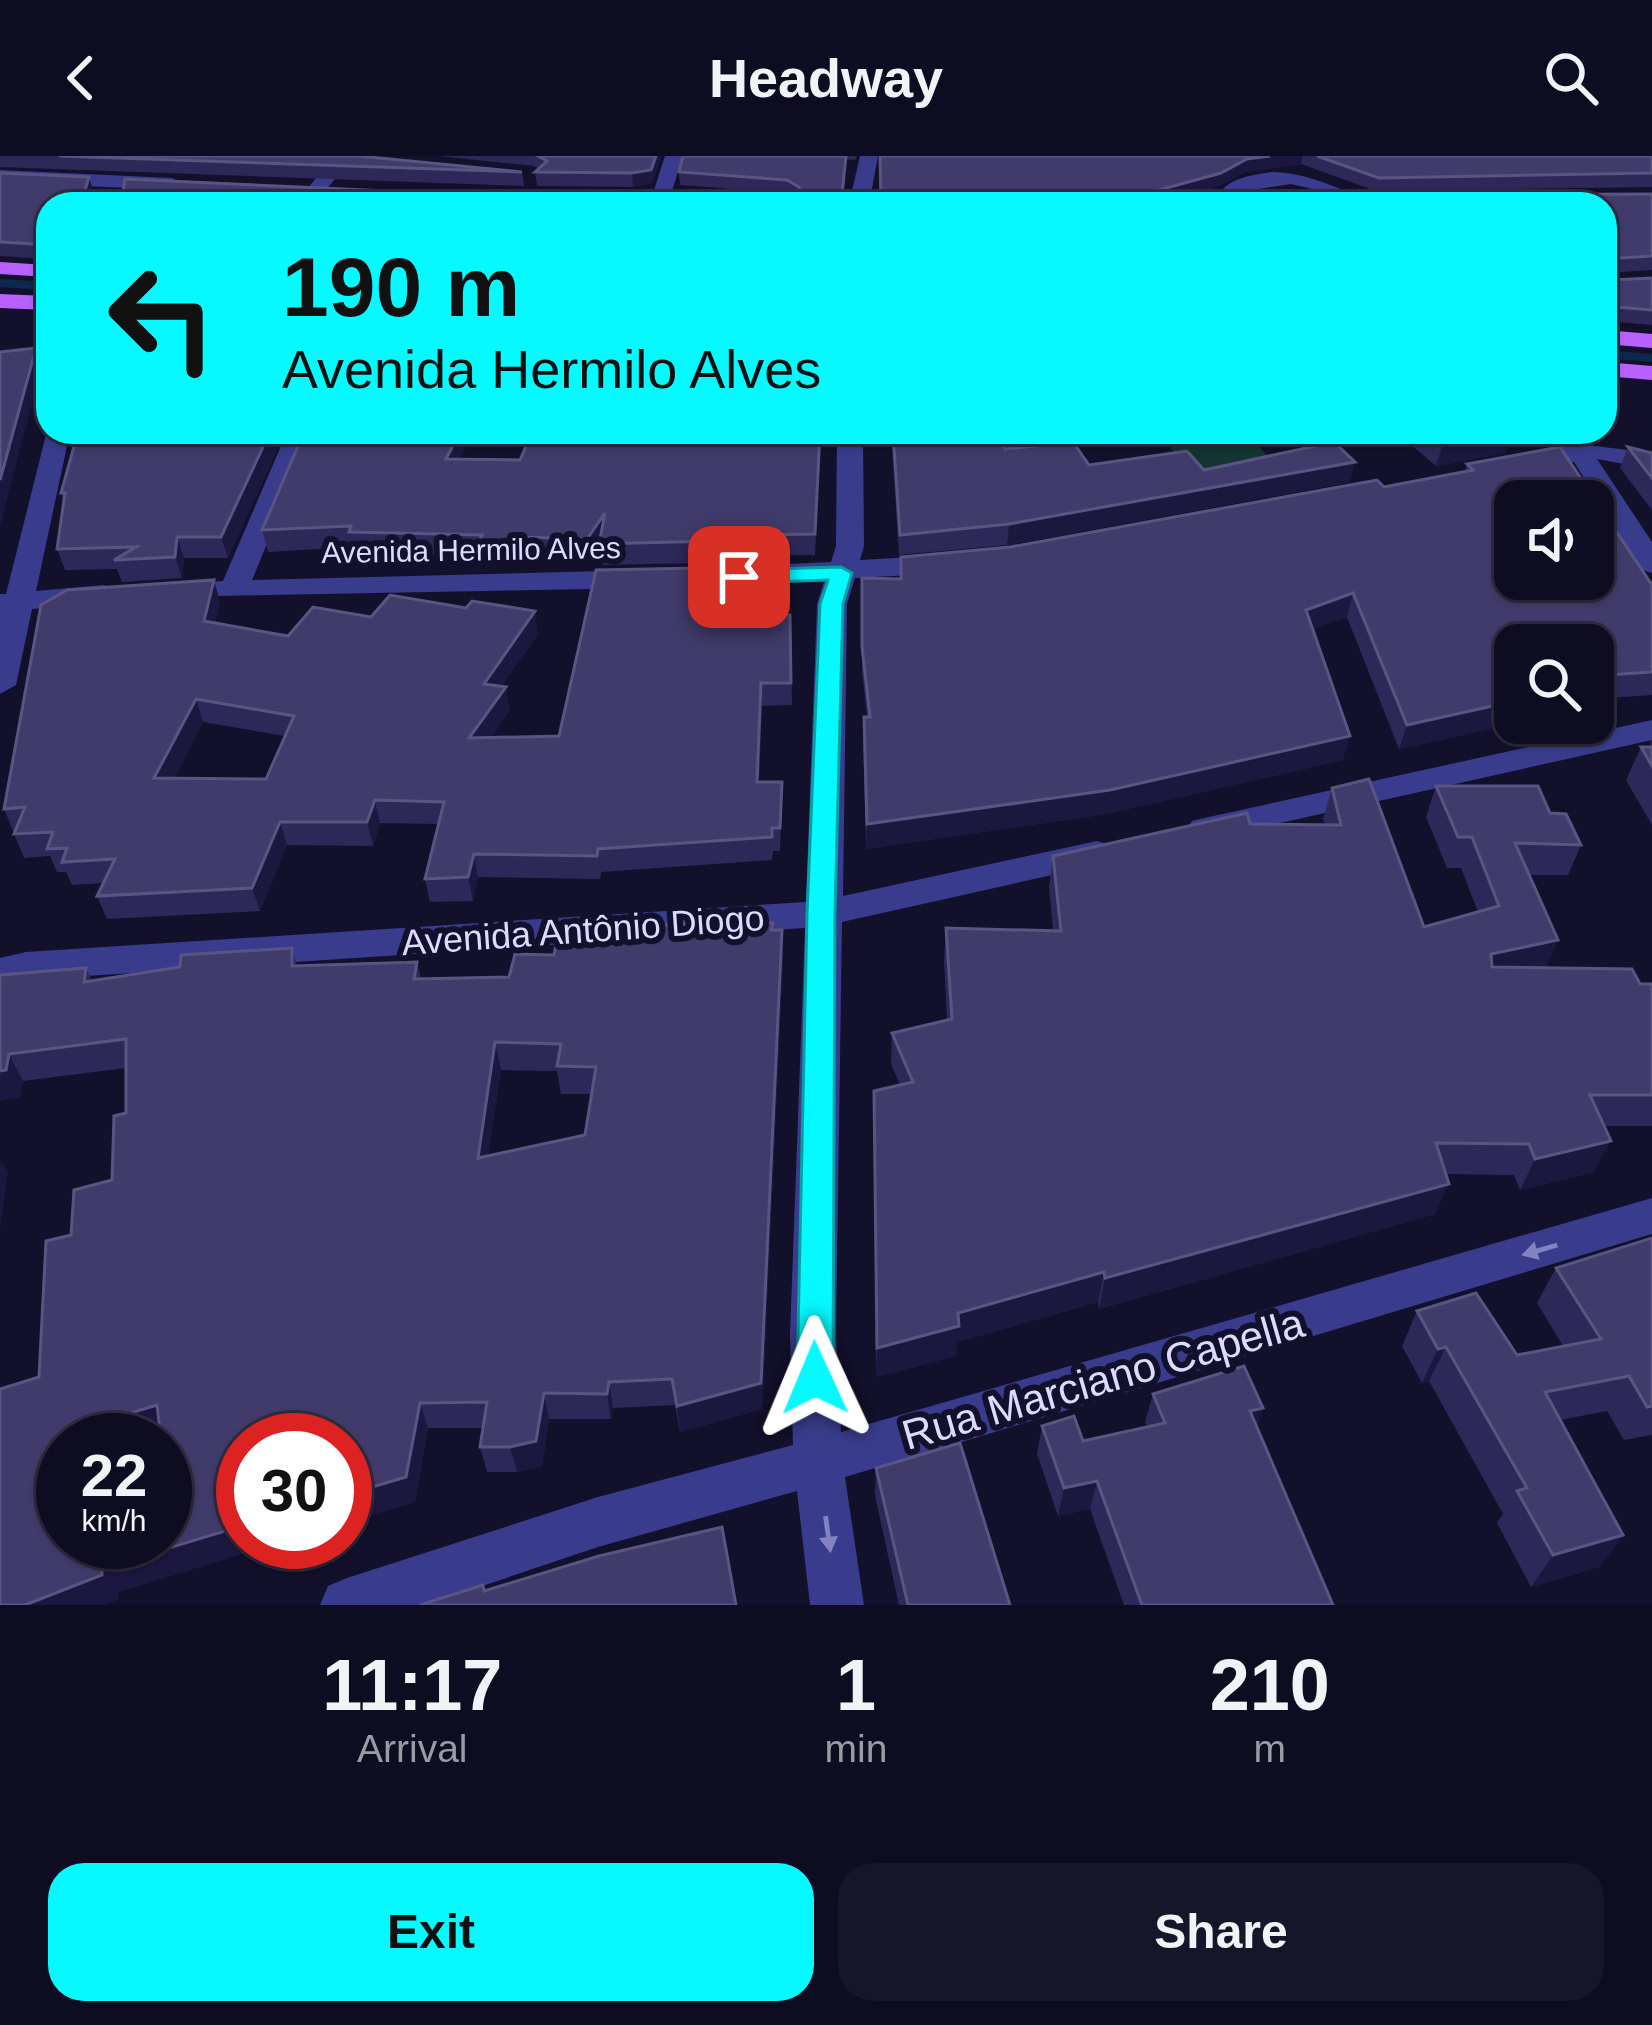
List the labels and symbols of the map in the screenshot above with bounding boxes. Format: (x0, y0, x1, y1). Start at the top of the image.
pin (688, 526, 790, 628)
street label: Avenida Hermilo Alves (321, 531, 621, 569)
street label: Avenida Antônio Diogo (400, 897, 766, 963)
one-way arrow (1521, 1242, 1558, 1260)
street label: Rua Marciano Capella (897, 1299, 1310, 1459)
position arrow (752, 1315, 878, 1441)
speed limit sign: 30 (216, 1413, 372, 1569)
one-way arrow (818, 1516, 837, 1553)

